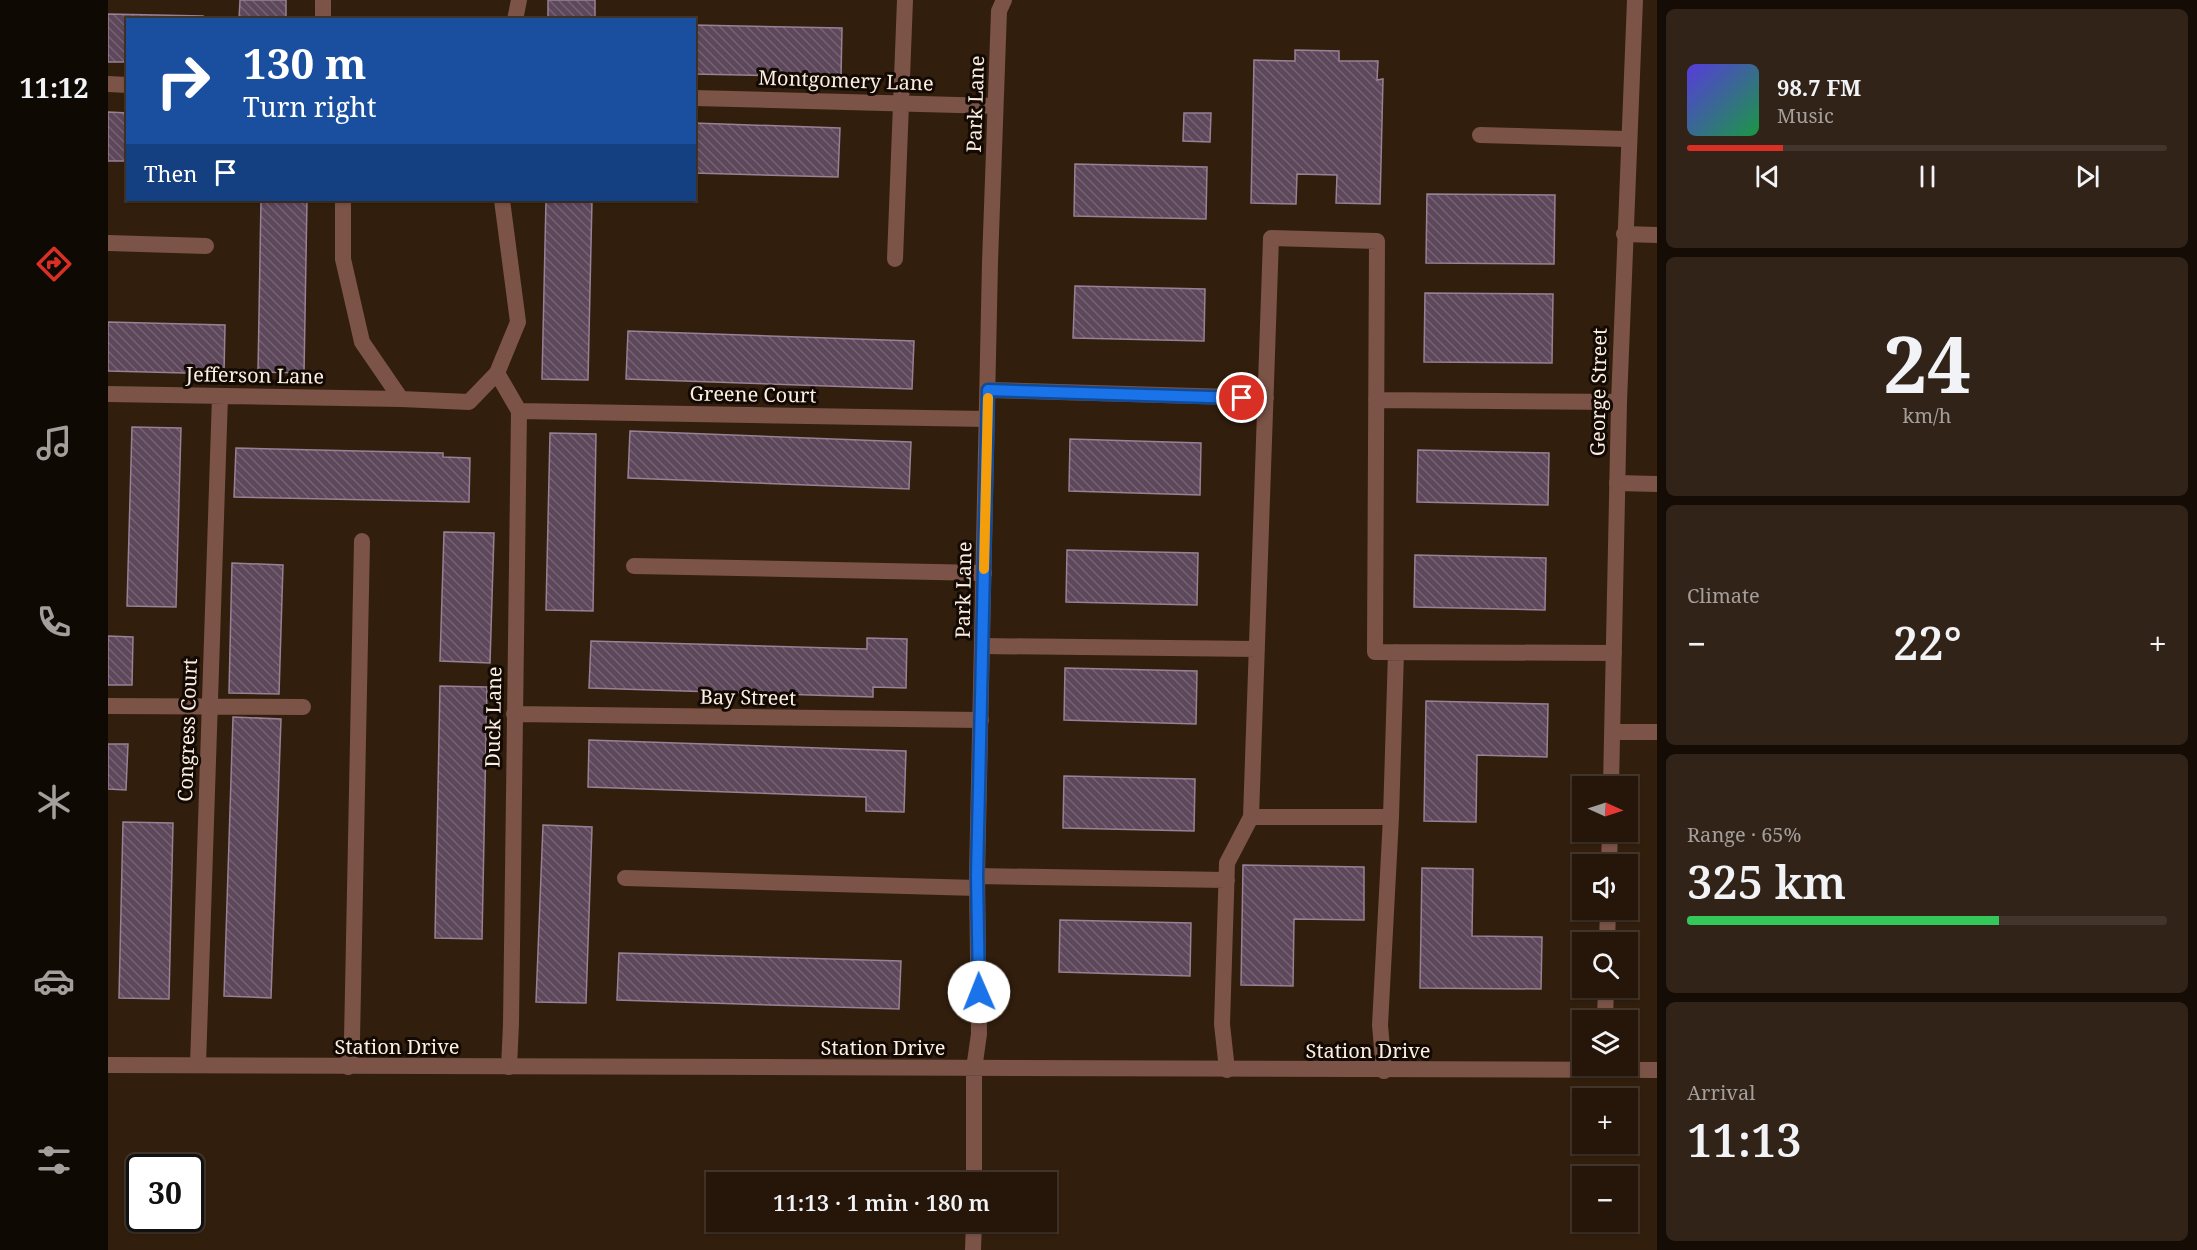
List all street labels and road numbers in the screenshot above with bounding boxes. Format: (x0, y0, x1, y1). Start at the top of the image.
street label: Park Lane (960, 55, 990, 153)
street label: Montgomery Lane (758, 63, 934, 97)
street label: George Street (1583, 328, 1613, 456)
street label: Jefferson Lane (185, 360, 324, 390)
street label: Greene Court (689, 379, 817, 409)
street label: Park Lane (949, 541, 977, 639)
street label: Congress Court (171, 658, 203, 802)
street label: Duck Lane (479, 666, 507, 768)
street label: Bay Street (700, 683, 796, 711)
street label: Station Drive (335, 1033, 459, 1060)
street label: Station Drive (821, 1034, 945, 1061)
street label: Station Drive (1306, 1037, 1430, 1064)

